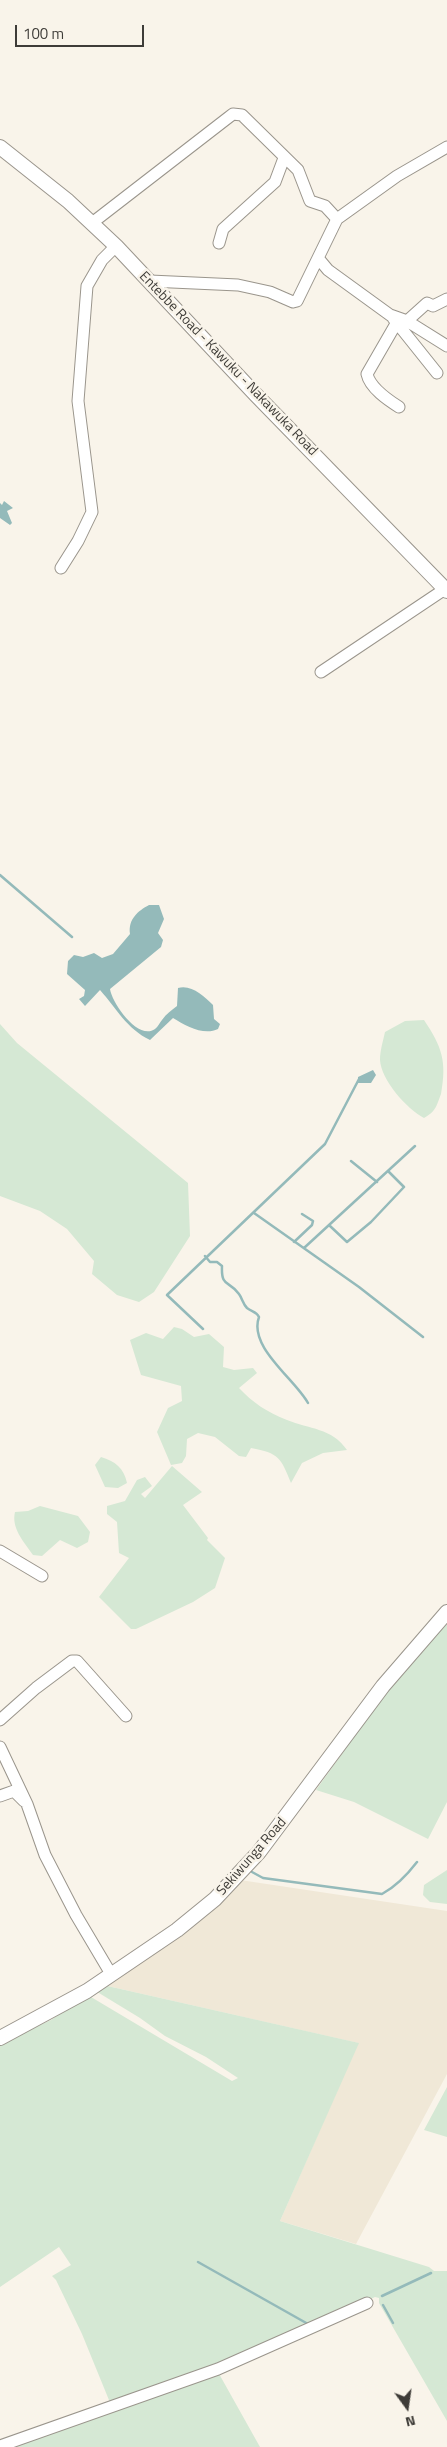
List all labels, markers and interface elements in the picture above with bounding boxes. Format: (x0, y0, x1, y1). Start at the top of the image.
scale bar (18, 15, 146, 47)
text: 100 m (23, 22, 64, 45)
street label: Entebbe Road - Kawuku - Nakawuka Road (135, 268, 321, 460)
street label: Sekiwunga Road (214, 1815, 290, 1899)
north arrow (382, 2382, 432, 2432)
text: N (404, 2411, 418, 2433)

